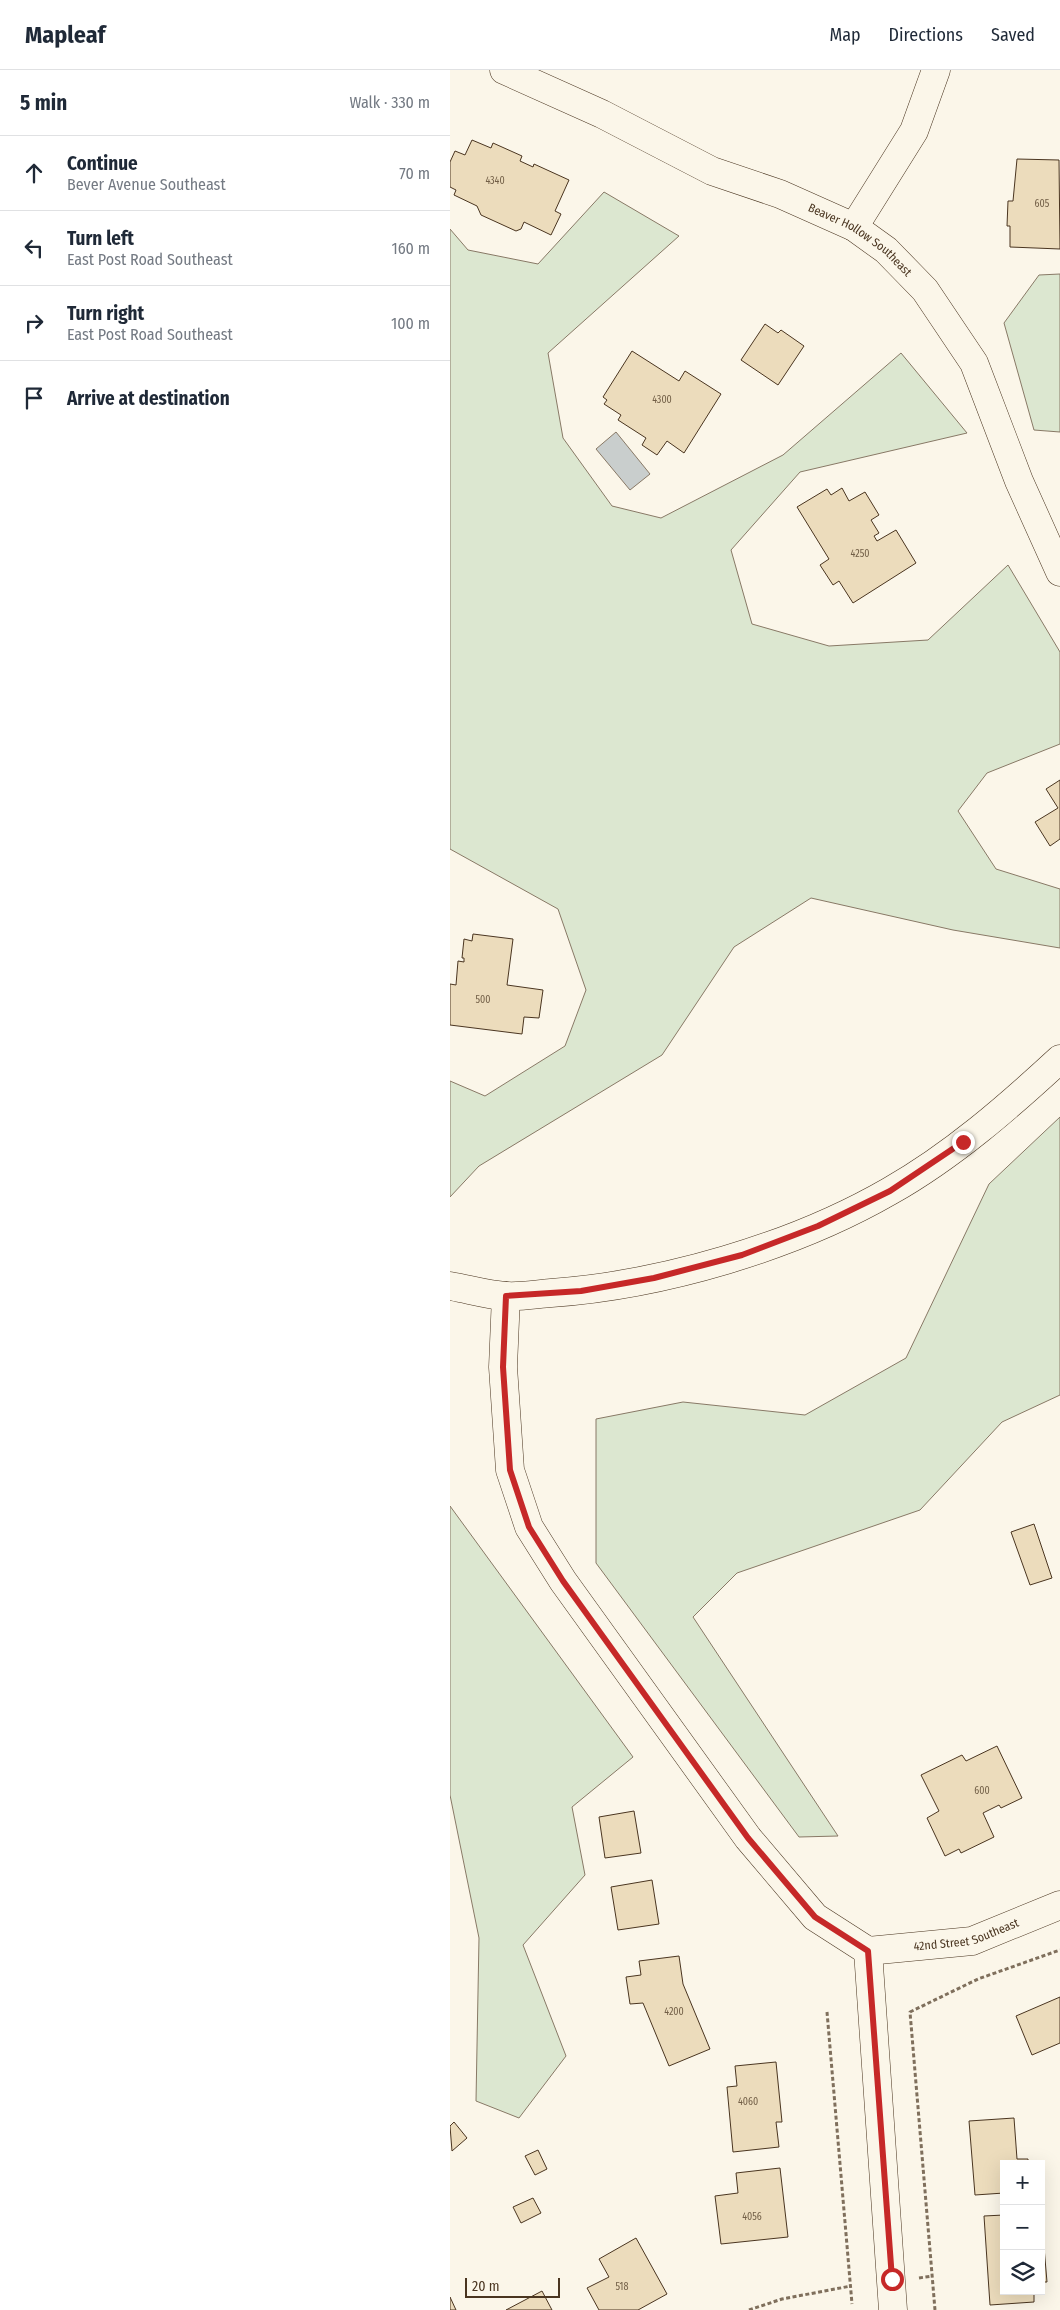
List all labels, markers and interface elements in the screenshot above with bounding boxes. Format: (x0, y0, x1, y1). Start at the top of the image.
text: Mapleaf (25, 21, 105, 49)
text: Map (829, 24, 861, 46)
text: Directions (889, 24, 963, 46)
text: Saved (991, 24, 1035, 46)
text: 5 min (20, 90, 67, 116)
text: Walk · 330 m (349, 93, 430, 112)
text: Continue (67, 152, 138, 175)
icon: ahead (20, 159, 48, 187)
text: 70 m (399, 164, 430, 183)
text: Bever Avenue Southeast (67, 175, 226, 194)
house number: 4340 (485, 175, 505, 187)
house number: 605 (1035, 198, 1050, 210)
street label: Beaver Hollow Southeast (806, 200, 915, 279)
text: Turn left (67, 227, 134, 250)
icon: left (20, 234, 48, 262)
text: 160 m (391, 239, 430, 258)
text: East Post Road Southeast (67, 250, 233, 269)
text: Turn right (67, 302, 144, 325)
icon: right (20, 309, 48, 337)
text: 100 m (391, 314, 430, 333)
text: East Post Road Southeast (67, 325, 233, 344)
icon: arrive (20, 384, 48, 412)
text: Arrive at destination (67, 387, 230, 410)
house number: 4300 (652, 394, 672, 406)
house number: 4250 (851, 548, 869, 560)
house number: 500 (475, 994, 491, 1006)
route end (952, 1131, 975, 1154)
house number: 600 (974, 1785, 990, 1797)
street label: 42nd Street Southeast (913, 1916, 1021, 1954)
house number: 4200 (664, 2006, 684, 2018)
house number: 4060 (738, 2096, 758, 2108)
map controls (1000, 2160, 1045, 2295)
button: + (1000, 2160, 1045, 2205)
button: − (1000, 2205, 1045, 2250)
house number: 4056 (742, 2211, 762, 2223)
button: layers (1000, 2250, 1045, 2295)
route start (881, 2268, 904, 2291)
scale bar (465, 2275, 560, 2298)
text: 20 m (472, 2278, 500, 2295)
house number: 518 (616, 2281, 629, 2293)

